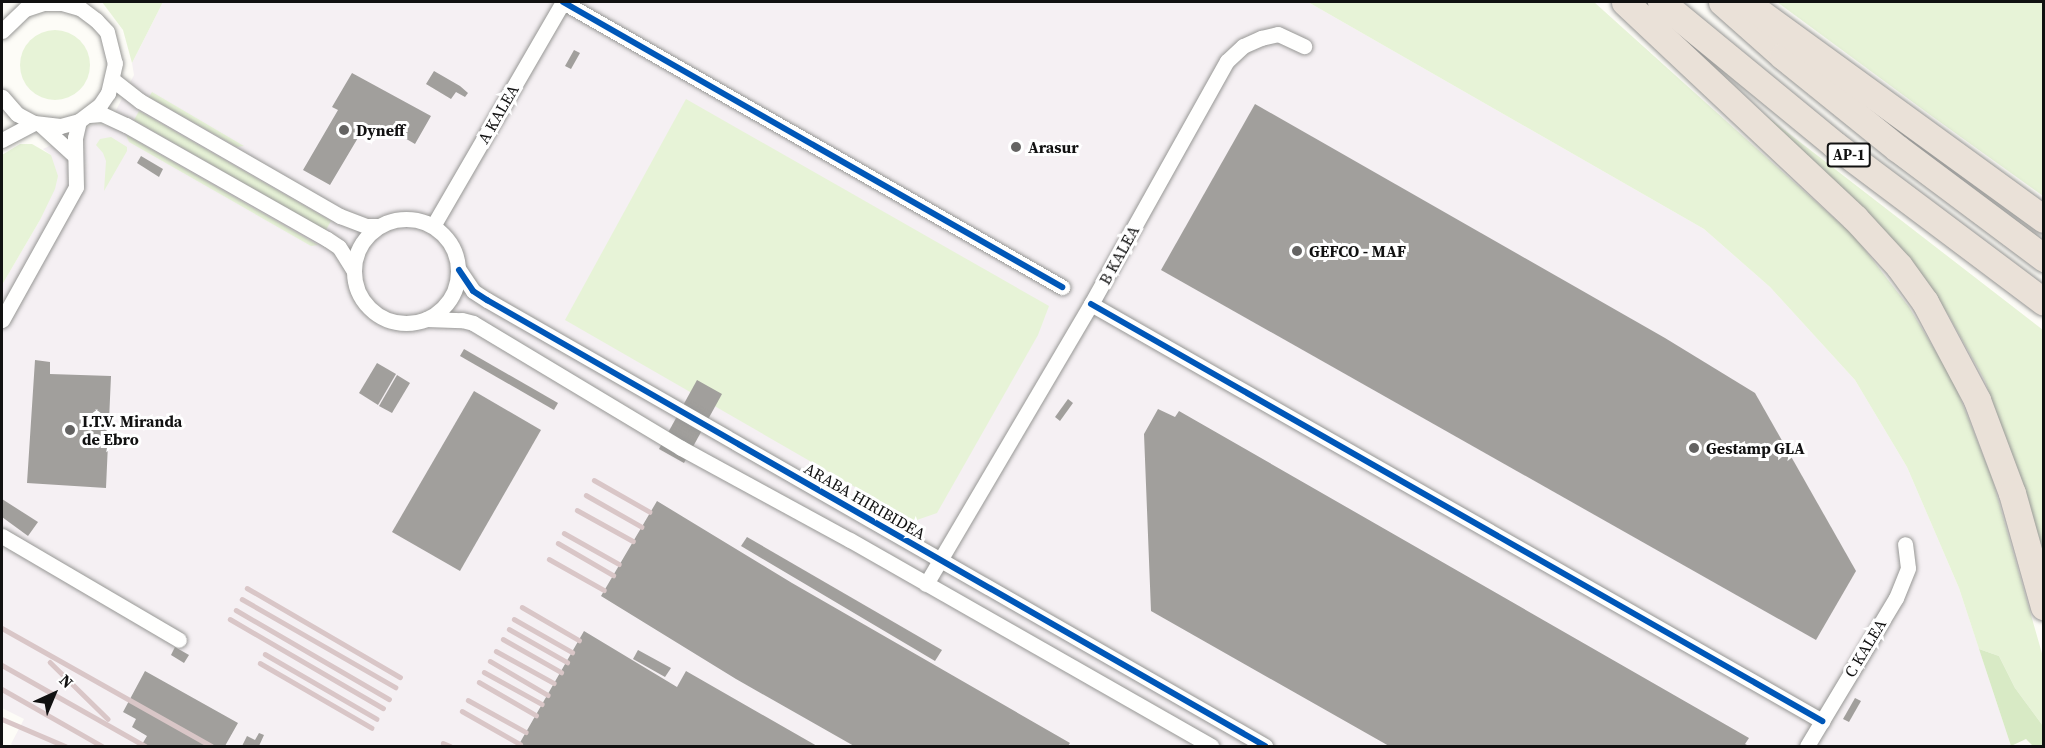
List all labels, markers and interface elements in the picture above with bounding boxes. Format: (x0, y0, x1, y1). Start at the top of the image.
street label: A KALEA (473, 81, 523, 147)
place label: Dyneff (356, 120, 405, 140)
marker: Dyneff (337, 123, 351, 137)
place label: Arasur (1028, 137, 1079, 157)
marker: Arasur (1009, 140, 1023, 154)
road number: AP-1 (1826, 143, 1872, 167)
street label: B KALEA (1095, 222, 1143, 288)
place label: GEFCO - MAF (1309, 241, 1406, 261)
marker: GEFCO - MAF (1290, 244, 1304, 258)
place label: I.T.V. Miranda de Ebro (82, 411, 182, 449)
marker: I.T.V. Miranda de Ebro (63, 423, 77, 437)
place label: Gestamp GLA (1706, 438, 1805, 458)
marker: Gestamp GLA (1687, 441, 1701, 455)
street label: ARABA HIRIBIDEA (801, 458, 929, 544)
street label: C KALEA (1840, 615, 1890, 681)
north arrow (24, 664, 84, 724)
text: N (55, 669, 78, 693)

